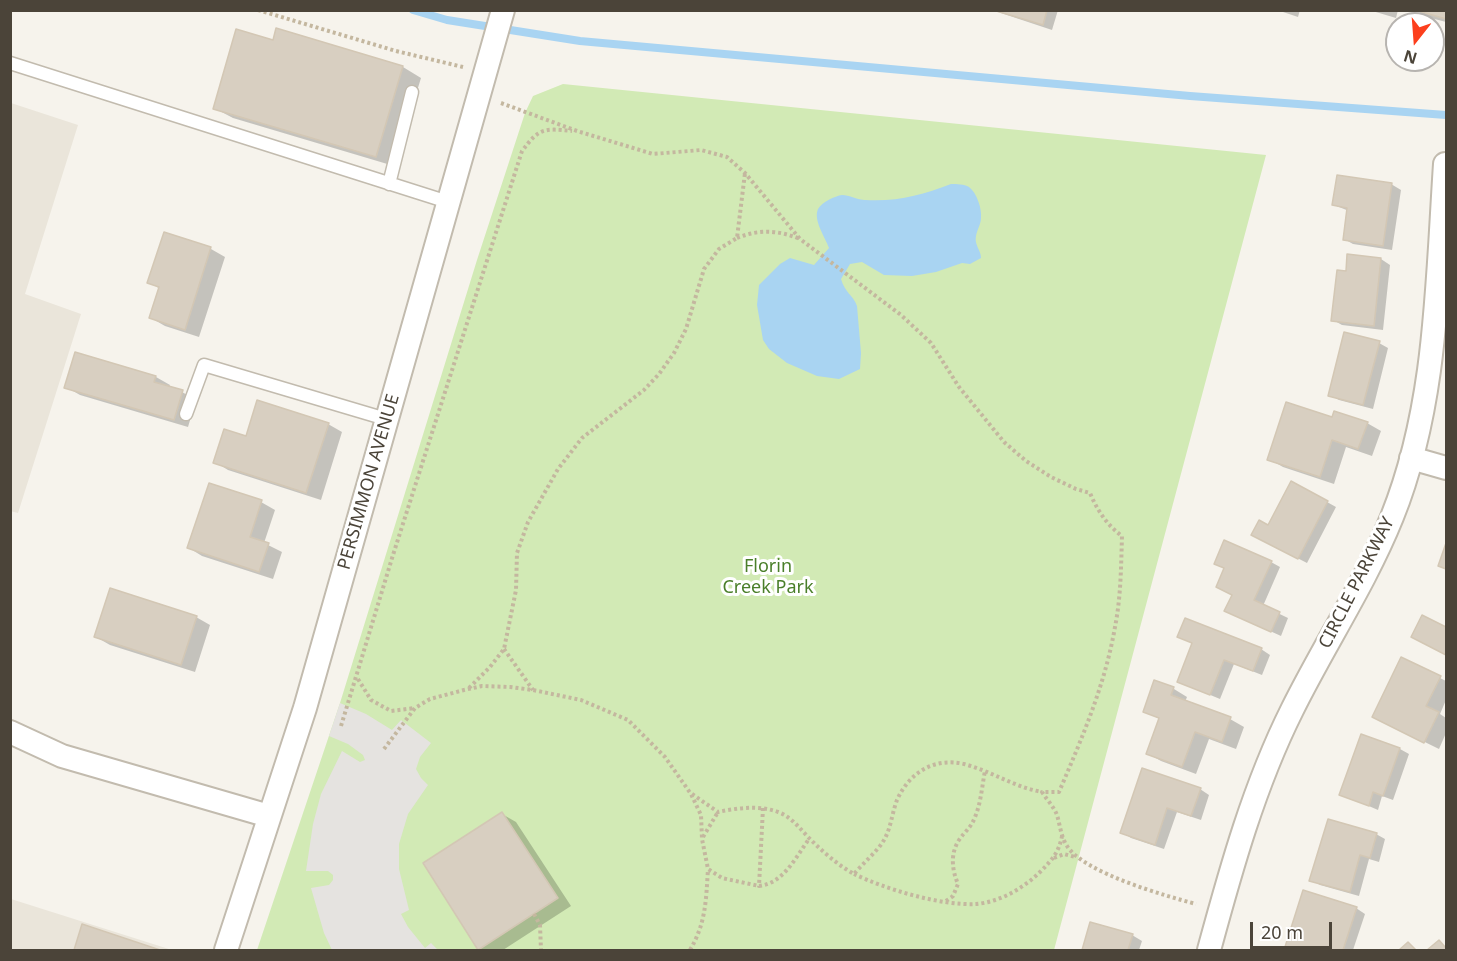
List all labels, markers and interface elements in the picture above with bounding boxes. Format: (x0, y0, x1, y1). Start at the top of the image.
north arrow (1385, 12, 1445, 72)
text: N (1401, 45, 1420, 70)
street label: PERSIMMON AVENUE (334, 392, 404, 572)
street label: CIRCLE PARKWAY (1315, 514, 1399, 652)
park label: Florin Creek Park (722, 556, 814, 598)
scale bar (1253, 910, 1336, 948)
text: 20 m (1261, 920, 1303, 944)

